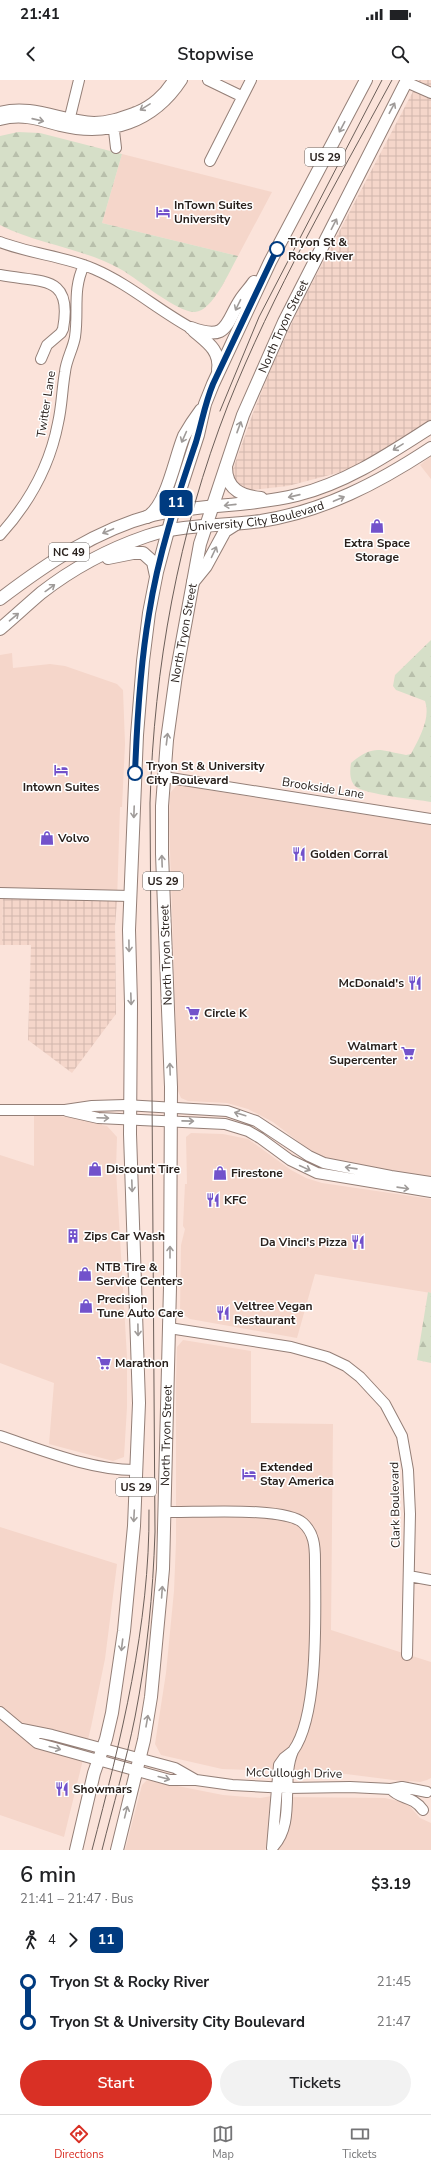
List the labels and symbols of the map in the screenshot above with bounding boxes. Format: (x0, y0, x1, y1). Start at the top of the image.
one-way arrow (389, 102, 397, 114)
one-way arrow (139, 103, 151, 111)
one-way arrow (32, 116, 45, 124)
one-way arrow (337, 121, 345, 133)
road number: US 29 (305, 148, 345, 166)
place label: InTown Suites University (174, 197, 253, 227)
hotel icon: InTown Suites University (155, 204, 171, 220)
one-way arrow (331, 218, 338, 230)
place label: Tryon St & Rocky River (288, 234, 353, 264)
marker: Tryon St & Rocky River (269, 241, 285, 257)
street label: North Tryon Street (255, 277, 312, 375)
one-way arrow (234, 299, 241, 311)
street label: Twitter Lane (33, 369, 59, 439)
one-way arrow (236, 421, 243, 434)
one-way arrow (180, 430, 187, 442)
one-way arrow (392, 444, 404, 452)
line badge: 11 (158, 490, 194, 516)
one-way arrow (288, 492, 301, 500)
one-way arrow (332, 495, 344, 503)
street label: University City Boulevard (188, 497, 326, 535)
one-way arrow (224, 502, 237, 509)
shop icon: Extra Space Storage (369, 518, 385, 534)
one-way arrow (103, 528, 115, 536)
place label: Extra Space Storage (344, 535, 411, 565)
road number: NC 49 (49, 543, 89, 561)
one-way arrow (210, 546, 218, 558)
street label: North Tryon Street (167, 581, 201, 684)
one-way arrow (44, 583, 55, 592)
one-way arrow (8, 613, 19, 622)
one-way arrow (163, 732, 171, 745)
place label: Tryon St & University City Boulevard (146, 758, 265, 788)
hotel icon: Intown Suites (53, 762, 69, 778)
marker: Tryon St & University City Boulevard (127, 765, 143, 781)
street label: Brookside Lane (281, 774, 365, 802)
place label: Intown Suites (23, 779, 100, 795)
one-way arrow (130, 805, 137, 818)
shop icon: Volvo (39, 830, 55, 846)
place label: Volvo (57, 830, 90, 846)
restaurant icon: Golden Corral (291, 846, 307, 862)
place label: Golden Corral (310, 846, 388, 862)
one-way arrow (158, 855, 166, 868)
road number: US 29 (143, 872, 183, 890)
street label: North Tryon Street (156, 904, 176, 1006)
one-way arrow (125, 939, 133, 952)
place label: McDonald's (339, 975, 404, 991)
restaurant icon: McDonald's (407, 975, 423, 991)
one-way arrow (127, 992, 134, 1005)
supermarket icon: Circle K (185, 1005, 201, 1021)
place label: Circle K (204, 1005, 248, 1021)
place label: Walmart Supercenter (329, 1038, 397, 1068)
supermarket icon: Walmart Supercenter (400, 1045, 416, 1061)
one-way arrow (166, 1063, 174, 1076)
one-way arrow (234, 1110, 246, 1118)
one-way arrow (96, 1114, 109, 1122)
one-way arrow (181, 1117, 194, 1125)
shop icon: Discount Tire (87, 1161, 103, 1177)
place label: Discount Tire (106, 1161, 180, 1177)
one-way arrow (345, 1164, 358, 1172)
shop icon: Firestone (212, 1165, 228, 1181)
place label: Firestone (231, 1165, 283, 1181)
one-way arrow (299, 1165, 311, 1172)
one-way arrow (128, 1179, 135, 1192)
one-way arrow (396, 1184, 409, 1192)
restaurant icon: KFC (205, 1192, 221, 1208)
place label: KFC (224, 1192, 247, 1208)
building icon: Zips Car Wash (65, 1228, 81, 1244)
place label: Zips Car Wash (84, 1228, 165, 1244)
place label: Da Vinci's Pizza (260, 1234, 347, 1250)
restaurant icon: Da Vinci's Pizza (350, 1234, 366, 1250)
one-way arrow (166, 1246, 174, 1259)
place label: NTB Tire & Service Centers (96, 1259, 183, 1289)
shop icon: NTB Tire & Service Centers (77, 1266, 93, 1282)
place label: Precision Tune Auto Care (97, 1291, 184, 1321)
shop icon: Precision Tune Auto Care (78, 1298, 94, 1314)
place label: Veltree Vegan Restaurant (233, 1298, 313, 1328)
restaurant icon: Veltree Vegan Restaurant (215, 1305, 231, 1321)
one-way arrow (134, 1323, 142, 1336)
supermarket icon: Marathon (96, 1355, 112, 1371)
place label: Marathon (115, 1355, 169, 1371)
street label: North Tryon Street (157, 1384, 176, 1486)
place label: Extended Stay America (260, 1459, 334, 1489)
street label: Clark Boulevard (386, 1462, 404, 1548)
hotel icon: Extended Stay America (241, 1466, 257, 1482)
road number: US 29 (116, 1478, 156, 1496)
one-way arrow (131, 1509, 138, 1522)
one-way arrow (158, 1586, 165, 1599)
one-way arrow (118, 1638, 126, 1651)
one-way arrow (143, 1715, 151, 1728)
one-way arrow (48, 1745, 61, 1752)
street label: McCullough Drive (246, 1764, 342, 1782)
one-way arrow (157, 1775, 170, 1782)
restaurant icon: Showmars (54, 1781, 70, 1797)
place label: Showmars (73, 1781, 132, 1797)
one-way arrow (123, 1806, 131, 1819)

